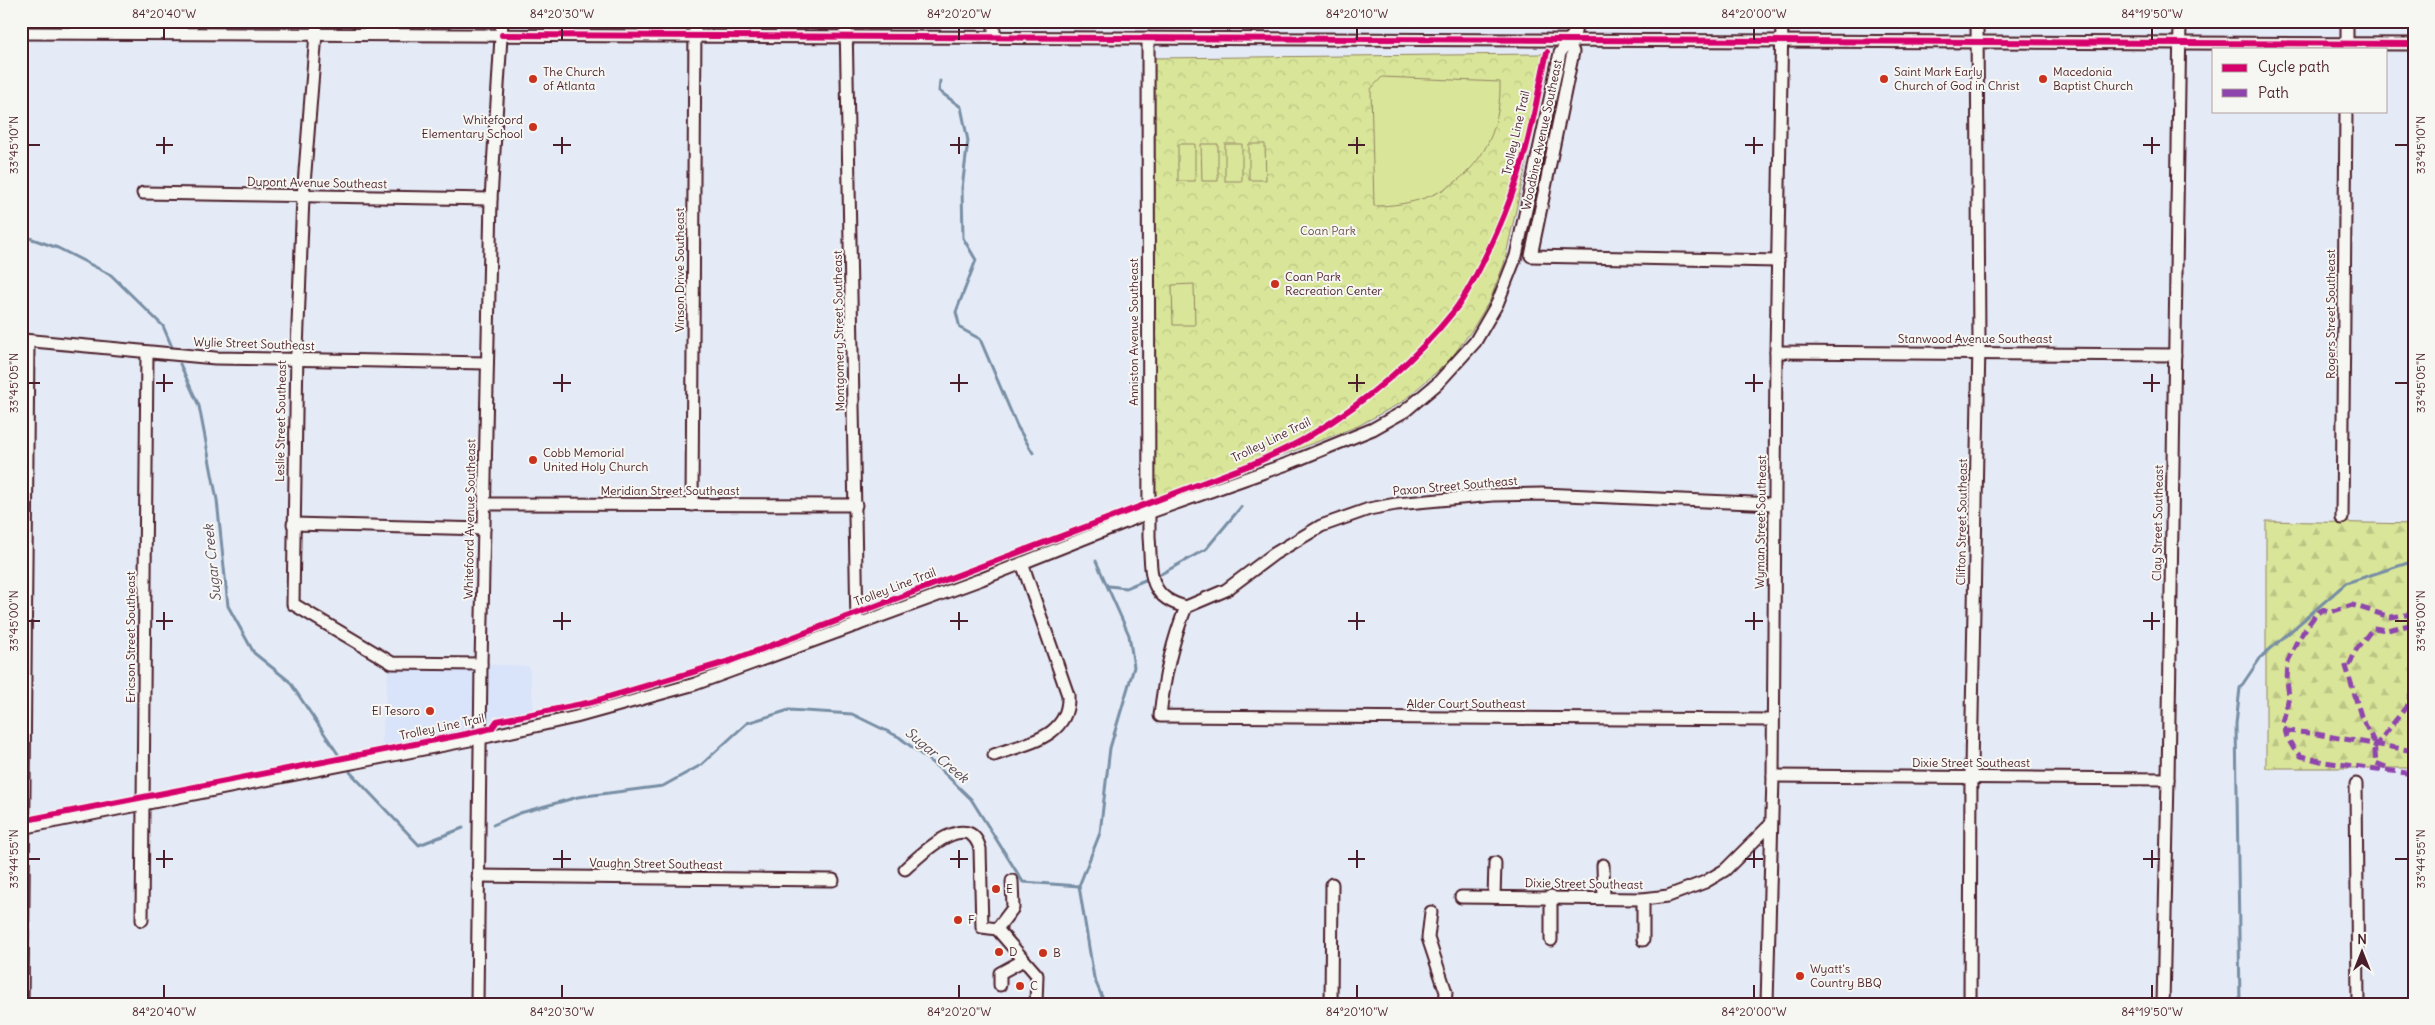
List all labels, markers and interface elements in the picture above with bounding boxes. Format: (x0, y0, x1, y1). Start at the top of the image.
text: 84°20'40"W (132, 6, 196, 21)
text: 84°20'30"W (530, 6, 594, 21)
text: 84°20'20"W (927, 6, 991, 21)
text: 84°20'10"W (1326, 6, 1388, 21)
text: 84°20'00"W (1721, 6, 1787, 21)
text: 84°19'50"W (2121, 6, 2183, 21)
legend (2212, 48, 2388, 112)
text: Cycle path (2258, 57, 2330, 76)
street label: Woodbine Avenue Southeast (1518, 58, 1565, 212)
place label: The Church of Atlanta (543, 64, 605, 93)
place label: Saint Mark Early Church of God in Christ (1894, 64, 2020, 93)
place label: Macedonia Baptist Church (2053, 64, 2133, 93)
marker: The Church of Atlanta (527, 73, 539, 85)
marker: Saint Mark Early Church of God in Christ (1878, 73, 1890, 85)
marker: Macedonia Baptist Church (2037, 73, 2049, 85)
text: Path (2258, 83, 2289, 102)
street label: Trolley Line Trail (1498, 89, 1533, 177)
place label: Whitefoord Elementary School (422, 112, 523, 141)
text: 33°45'10"N (6, 116, 21, 174)
text: 33°45'10"N (2413, 116, 2428, 174)
marker: Whitefoord Elementary School (527, 121, 539, 133)
street label: Dupont Avenue Southeast (247, 174, 387, 191)
street label: Vinson Drive Southeast (672, 208, 687, 332)
park label: Coan Park (1300, 223, 1356, 238)
street label: Rogers Street Southeast (2323, 249, 2338, 379)
street label: Montgomery Street Southeast (830, 250, 847, 412)
street label: Anniston Avenue Southeast (1126, 258, 1141, 406)
place label: Coan Park Recreation Center (1285, 269, 1382, 298)
marker: Coan Park Recreation Center (1269, 278, 1281, 290)
street label: Stanwood Avenue Southeast (1898, 331, 2052, 346)
street label: Wylie Street Southeast (193, 334, 315, 353)
text: 33°45'05"N (6, 353, 21, 413)
text: 33°45'05"N (2413, 353, 2428, 413)
street label: Leslie Street Southeast (272, 360, 289, 482)
street label: Trolley Line Trail (1229, 414, 1313, 465)
street label: Whitefoord Avenue Southeast (461, 439, 478, 599)
place label: Cobb Memorial United Holy Church (543, 445, 648, 474)
marker: Cobb Memorial United Holy Church (527, 454, 539, 466)
street label: Wyman Street Southeast (1752, 455, 1769, 589)
street label: Clifton Street Southeast (1953, 458, 1970, 586)
street label: Clay Street Southeast (2149, 465, 2166, 581)
street label: Paxon Street Southeast (1392, 473, 1518, 498)
street label: Meridian Street Southeast (600, 483, 740, 498)
water label: Sugar Creek (199, 523, 225, 602)
street label: Trolley Line Trail (852, 564, 938, 609)
street label: Ericson Street Southeast (123, 571, 138, 703)
text: 33°45'00"N (6, 590, 21, 652)
text: 33°45'00"N (2413, 590, 2428, 652)
street label: Alder Court Southeast (1406, 696, 1526, 711)
place label: El Tesoro (372, 703, 420, 718)
marker: El Tesoro (424, 705, 436, 717)
street label: Trolley Line Trail (398, 710, 486, 743)
water label: Sugar Creek (902, 723, 973, 787)
street label: Dixie Street Southeast (1912, 755, 2030, 770)
text: 33°44'55"N (6, 829, 21, 889)
text: 33°44'55"N (2413, 829, 2428, 889)
street label: Vaughn Street Southeast (589, 855, 723, 872)
street label: Dixie Street Southeast (1525, 875, 1643, 892)
place label: E (1006, 881, 1013, 896)
marker: E (990, 883, 1002, 895)
place label: F (968, 912, 975, 927)
marker: F (952, 914, 964, 926)
north arrow (2338, 928, 2388, 978)
text: N (2357, 930, 2367, 948)
place label: D (1009, 944, 1018, 959)
place label: B (1053, 945, 1061, 960)
marker: D (993, 946, 1005, 958)
marker: B (1037, 947, 1049, 959)
place label: Wyatt's Country BBQ (1810, 961, 1882, 990)
marker: Wyatt's Country BBQ (1794, 970, 1806, 982)
place label: C (1030, 978, 1038, 993)
marker: C (1014, 980, 1026, 992)
text: 84°20'40"W (132, 1004, 196, 1019)
text: 84°20'30"W (530, 1004, 594, 1019)
text: 84°20'20"W (927, 1004, 991, 1019)
text: 84°20'10"W (1326, 1004, 1388, 1019)
text: 84°20'00"W (1721, 1004, 1787, 1019)
text: 84°19'50"W (2121, 1004, 2183, 1019)

